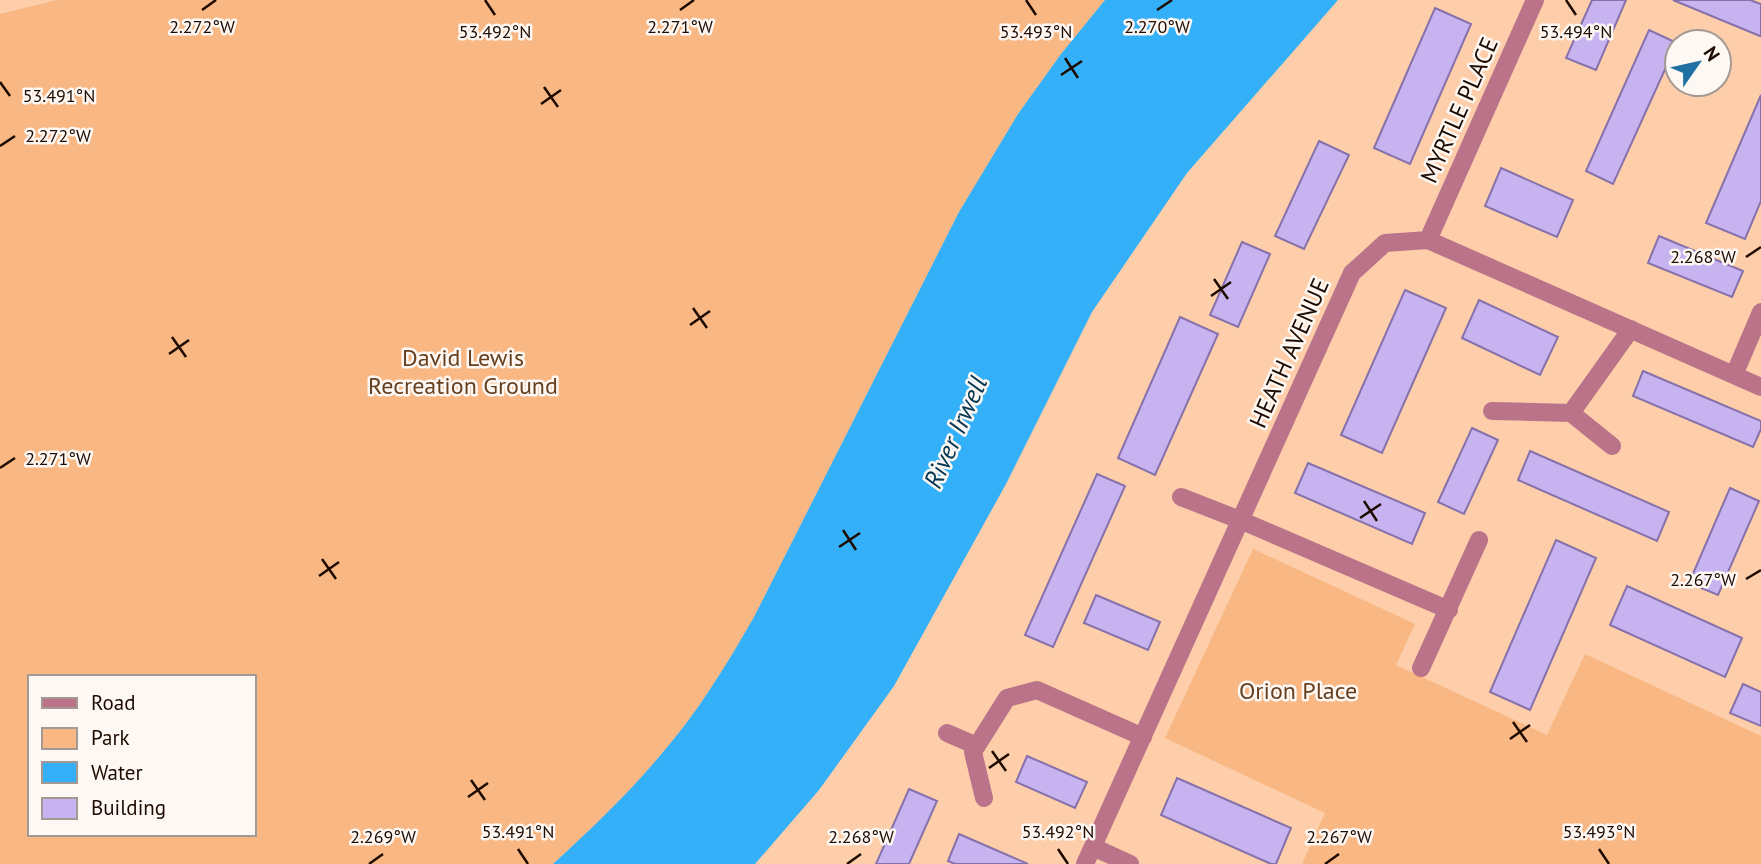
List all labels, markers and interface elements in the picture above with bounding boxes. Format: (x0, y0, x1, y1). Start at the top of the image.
text: 2.272°W (169, 15, 235, 38)
text: 2.271°W (647, 15, 713, 38)
text: 2.270°W (1124, 15, 1190, 38)
text: 53.492°N (459, 20, 531, 43)
text: 53.493°N (1000, 20, 1072, 43)
text: 53.494°N (1540, 20, 1612, 43)
north arrow (1663, 28, 1733, 98)
street label: MYRTLE PLACE (1413, 32, 1505, 188)
text: N (1699, 42, 1726, 65)
text: 53.491°N (23, 84, 95, 107)
text: 2.272°W (25, 124, 91, 147)
text: 2.268°W (1670, 245, 1736, 268)
street label: HEATH AVENUE (1242, 273, 1336, 433)
park label: David Lewis Recreation Ground (368, 342, 558, 401)
water label: River Irwell (916, 371, 994, 493)
text: 2.271°W (25, 447, 91, 470)
text: 2.267°W (1670, 568, 1736, 591)
legend (28, 675, 256, 836)
park label: Orion Place (1239, 675, 1357, 706)
text: Road (91, 689, 135, 716)
text: Park (91, 724, 130, 751)
text: Water (91, 759, 143, 786)
text: Building (91, 794, 166, 821)
text: 53.491°N (482, 820, 554, 843)
text: 53.492°N (1022, 820, 1094, 843)
text: 53.493°N (1563, 820, 1635, 843)
text: 2.269°W (350, 825, 416, 848)
text: 2.268°W (828, 825, 894, 848)
text: 2.267°W (1306, 825, 1372, 848)

